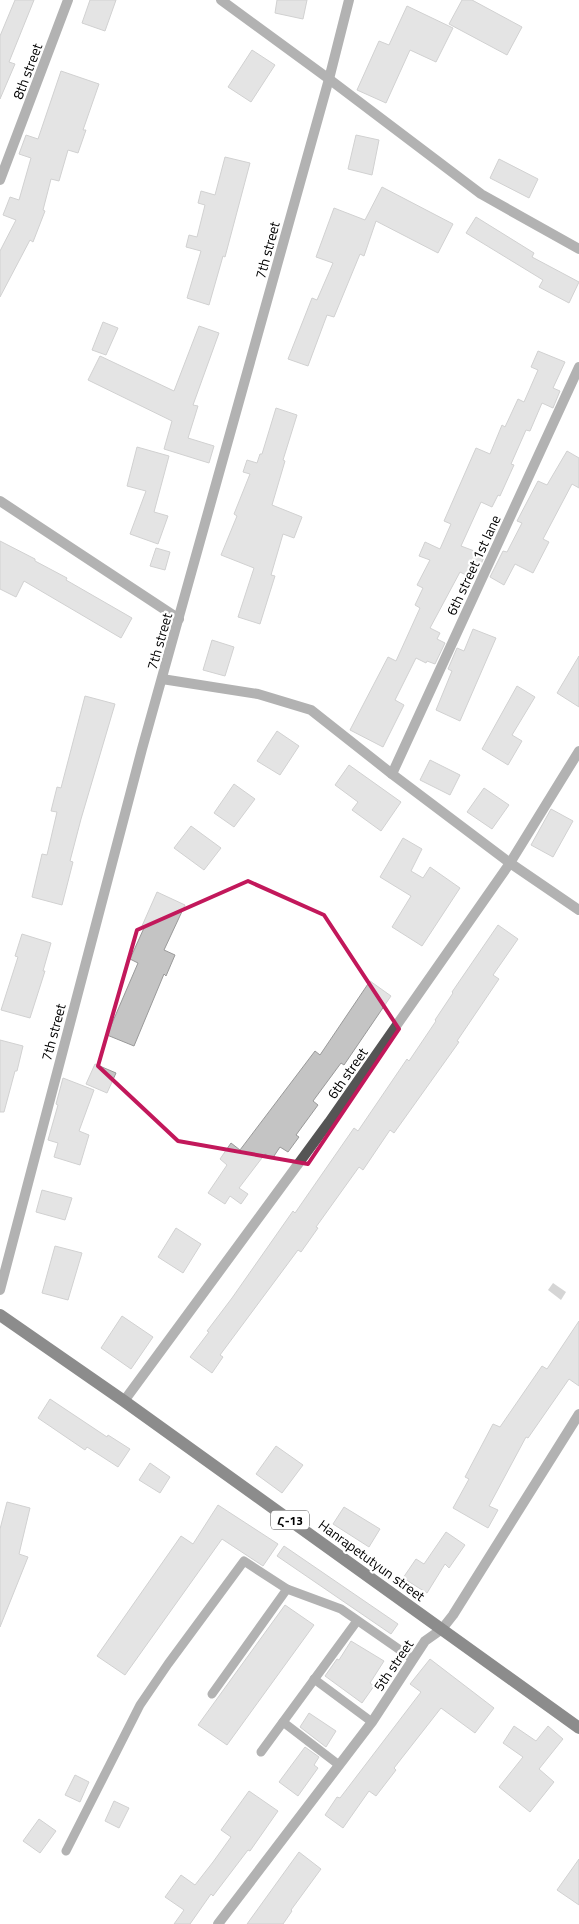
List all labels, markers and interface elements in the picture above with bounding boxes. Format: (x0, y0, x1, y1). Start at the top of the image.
street label: 8th street (7, 40, 47, 102)
street label: 7th street (249, 219, 285, 281)
street label: 6th street 1st lane (441, 511, 505, 619)
street label: 7th street (141, 610, 177, 672)
street label: 7th street (35, 1001, 71, 1063)
street label: 6th street (322, 1043, 372, 1103)
road number: Հ-13 (271, 1510, 309, 1530)
street label: Hanrapetutyun street (314, 1514, 430, 1606)
street label: 5th street (368, 1635, 418, 1695)

